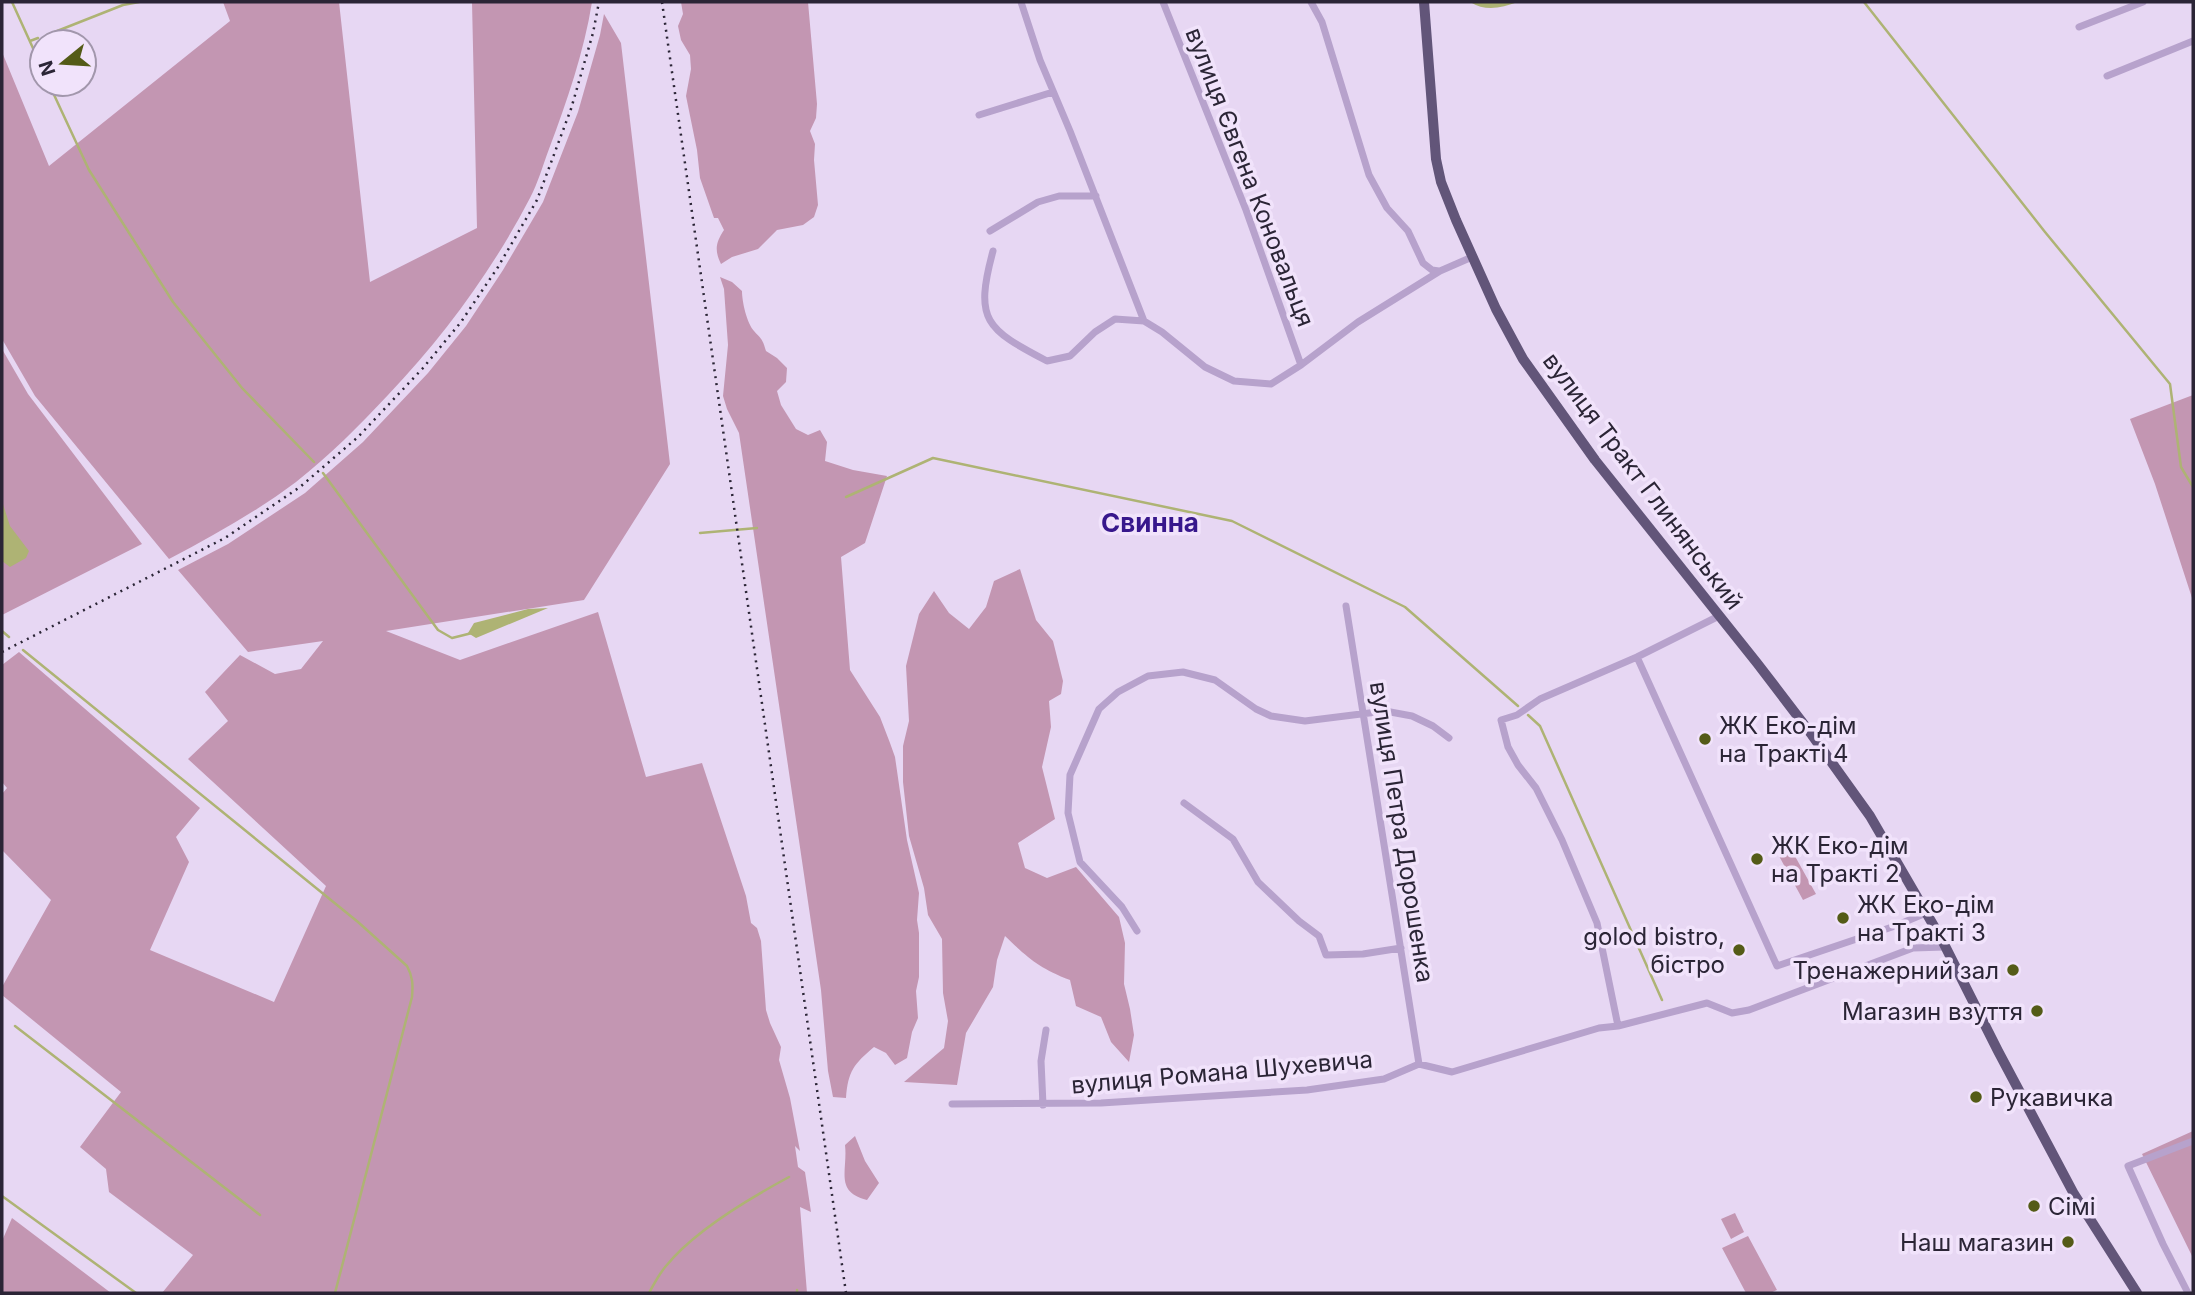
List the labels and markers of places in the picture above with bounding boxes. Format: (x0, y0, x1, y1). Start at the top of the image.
place label: ЖК Еко-дім на Тракті 4 (1719, 711, 1857, 768)
marker: ЖК Еко-дім на Тракті 4 (1697, 731, 1713, 747)
place label: ЖК Еко-дім на Тракті 2 (1771, 831, 1909, 888)
marker: ЖК Еко-дім на Тракті 2 (1749, 851, 1765, 867)
place label: ЖК Еко-дім на Тракті 3 (1857, 890, 1995, 947)
marker: ЖК Еко-дім на Тракті 3 (1835, 910, 1851, 926)
place label: golod bistro, бістро (1583, 922, 1725, 979)
marker: golod bistro, бістро (1731, 942, 1747, 958)
place label: Тренажерний зал (1792, 956, 1999, 985)
marker: Тренажерний зал (2005, 962, 2021, 978)
place label: Магазин взуття (1842, 997, 2023, 1026)
marker: Магазин взуття (2029, 1003, 2045, 1019)
place label: Рукавичка (1990, 1083, 2113, 1112)
marker: Рукавичка (1968, 1089, 1984, 1105)
place label: Сімі (2048, 1192, 2096, 1221)
marker: Сімі (2026, 1198, 2042, 1214)
place label: Наш магазин (1900, 1228, 2054, 1257)
marker: Наш магазин (2060, 1234, 2076, 1250)

